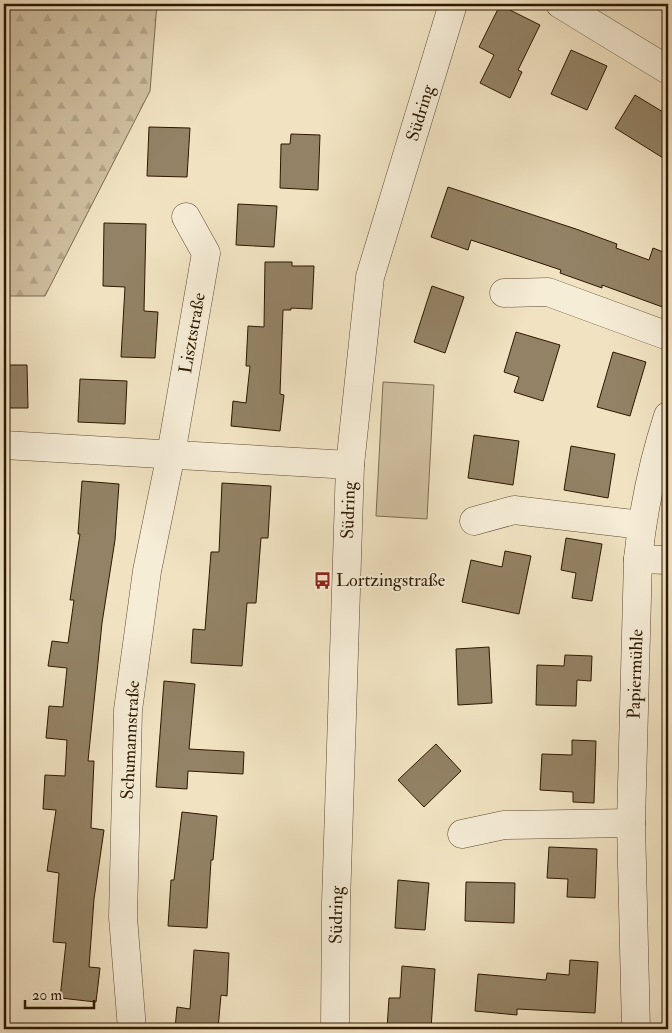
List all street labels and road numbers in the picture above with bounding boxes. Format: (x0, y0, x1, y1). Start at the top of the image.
street label: Südring (401, 81, 440, 144)
street label: Lisztstraße (174, 290, 211, 375)
street label: Südring (336, 480, 361, 539)
street label: Papiermühle (622, 628, 649, 719)
street label: Schumannstraße (116, 679, 145, 800)
street label: Südring (324, 885, 349, 944)

